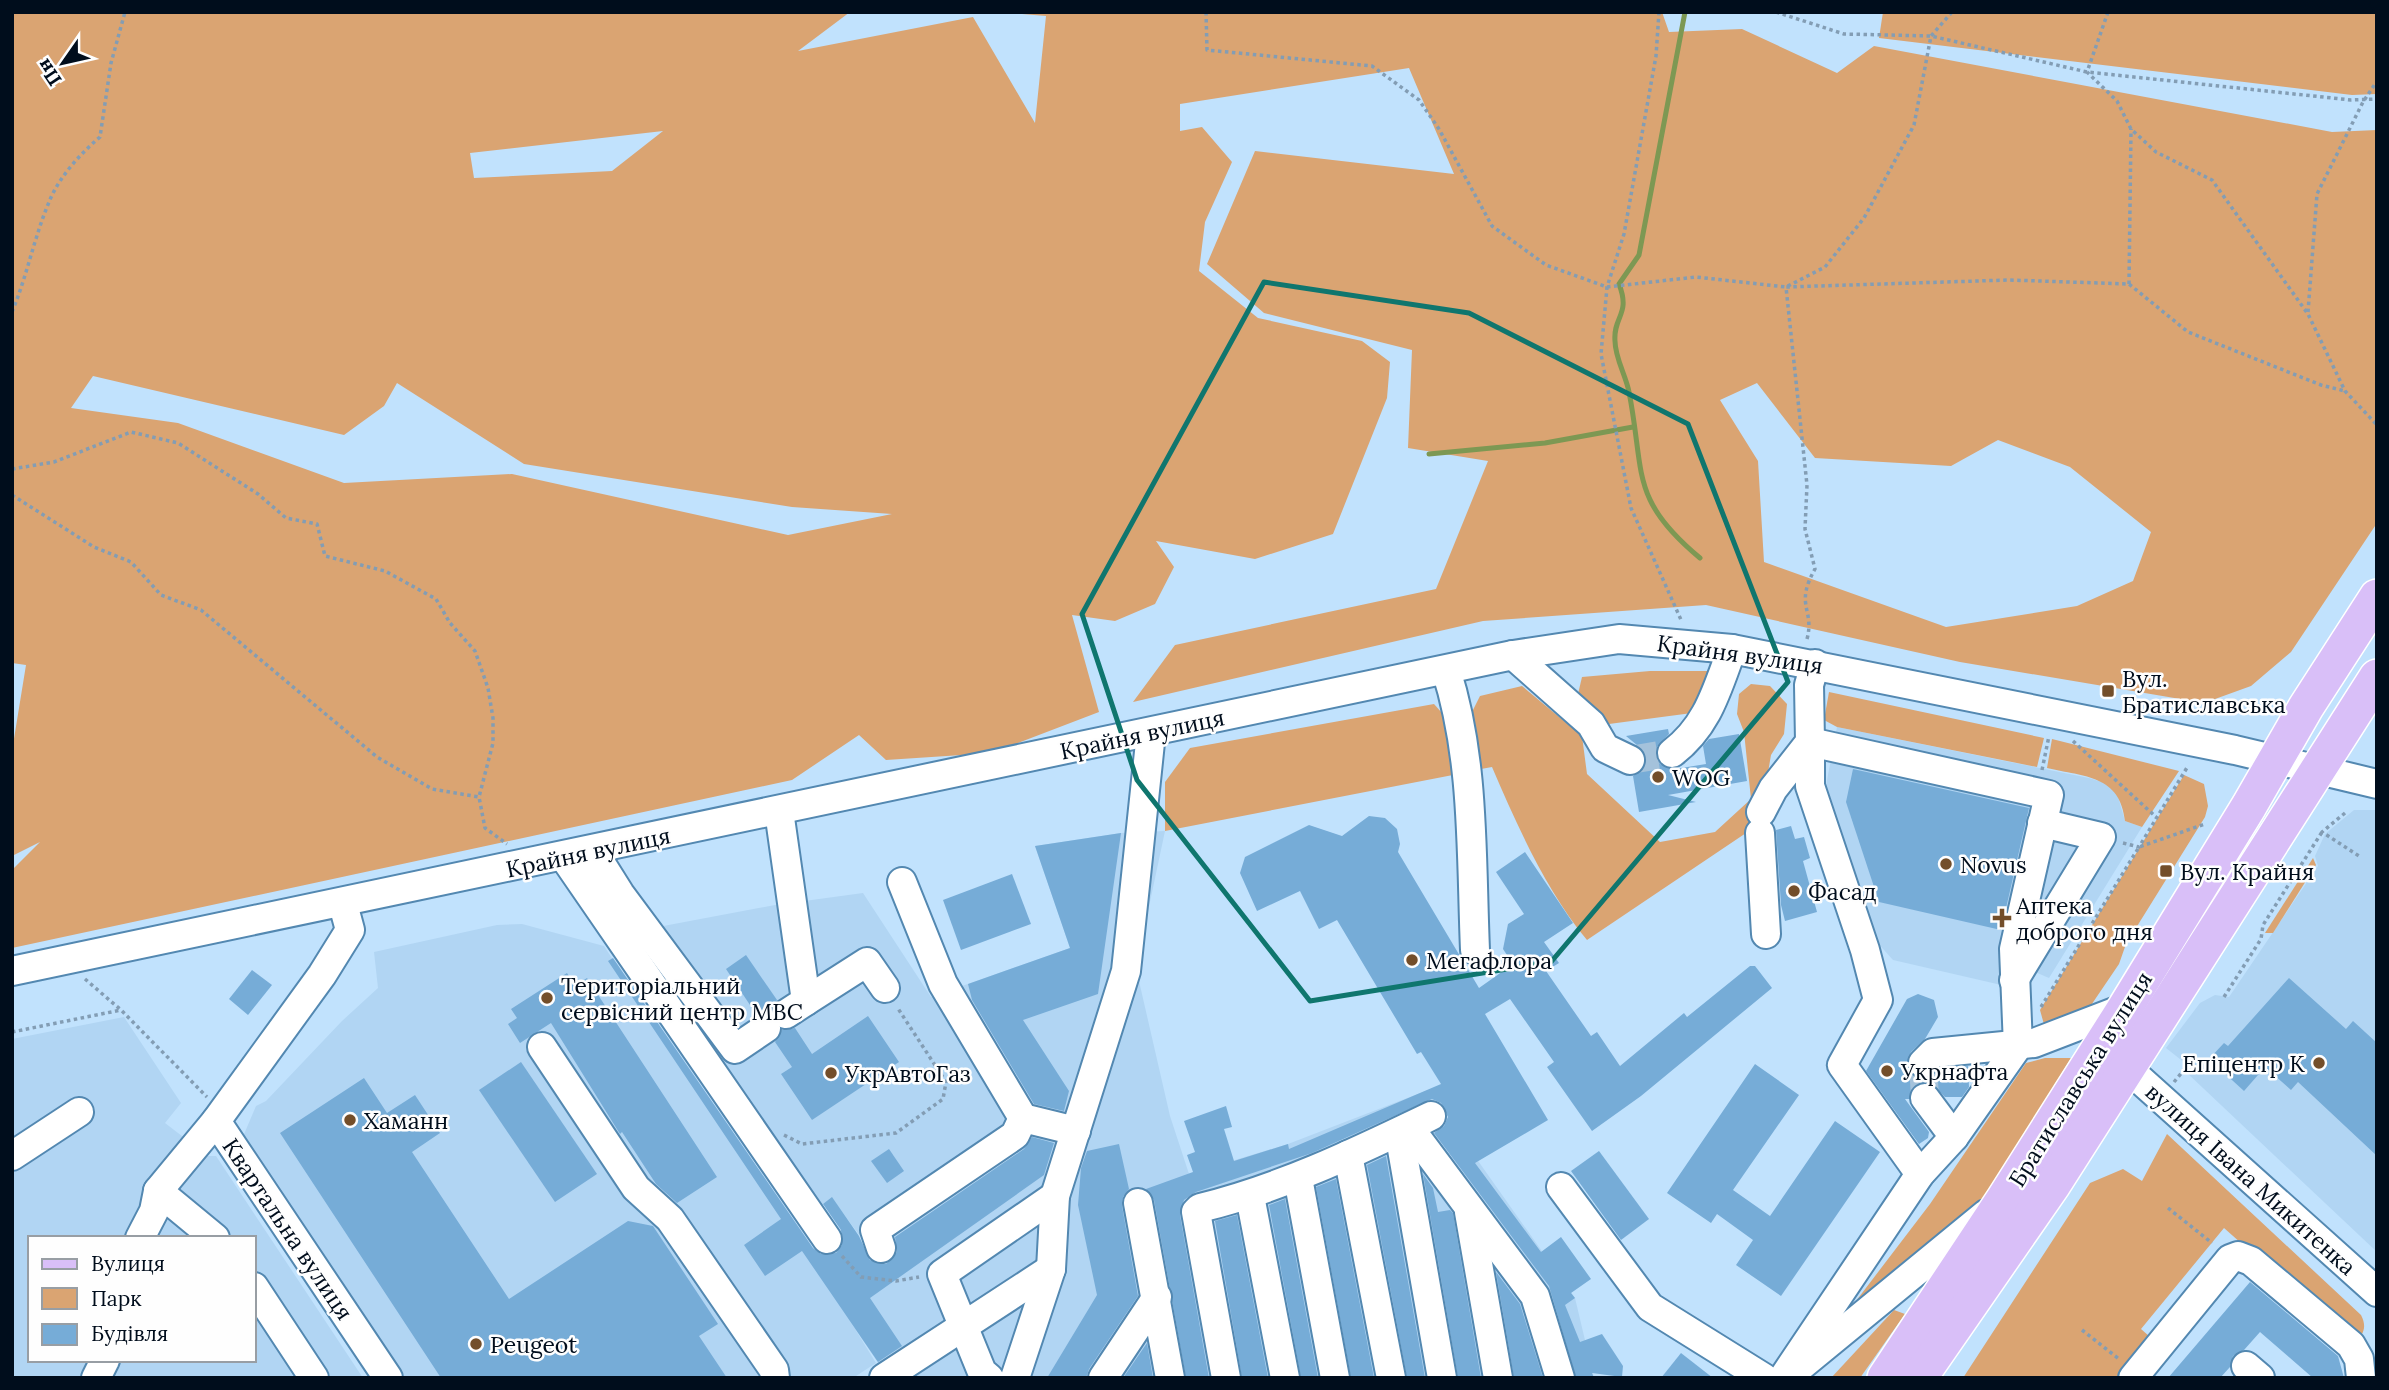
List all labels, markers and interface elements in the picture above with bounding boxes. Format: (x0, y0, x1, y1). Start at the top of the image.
north arrow (28, 28, 98, 98)
text: Пн (31, 54, 67, 91)
street label: Крайня вулиця (1655, 628, 1825, 680)
place label: Вул. Братиславська (2122, 664, 2286, 719)
marker: Вул. Братиславська (2100, 683, 2116, 699)
street label: Крайня вулиця (1057, 702, 1227, 766)
place label: WOG (1672, 763, 1731, 792)
marker: WOG (1650, 769, 1666, 785)
street label: Крайня вулиця (503, 820, 673, 884)
place label: Novus (1960, 850, 2027, 879)
marker: Novus (1938, 856, 1954, 872)
place label: Вул. Крайня (2180, 857, 2314, 886)
marker: Вул. Крайня (2158, 863, 2174, 879)
place label: Фасад (1808, 877, 1876, 906)
marker: Фасад (1786, 883, 1802, 899)
place label: Аптека доброго дня (2015, 891, 2153, 946)
marker: Аптека доброго дня (1994, 910, 2010, 926)
place label: Мегафлора (1426, 946, 1552, 975)
marker: Мегафлора (1404, 952, 1420, 968)
street label: Братиславська вулиця (2002, 966, 2158, 1192)
place label: Територіальний сервісний центр МВС (561, 971, 803, 1026)
marker: Територіальний сервісний центр МВС (539, 990, 555, 1006)
place label: Епіцентр К (2182, 1049, 2305, 1078)
marker: Епіцентр К (2311, 1055, 2327, 1071)
place label: Укрнафта (1900, 1057, 2009, 1086)
place label: УкрАвтоГаз (844, 1059, 971, 1088)
marker: Укрнафта (1879, 1063, 1895, 1079)
marker: УкрАвтоГаз (823, 1065, 839, 1081)
street label: вулиця Івана Микитенка (2140, 1077, 2362, 1281)
place label: Хаманн (364, 1106, 448, 1135)
marker: Хаманн (342, 1112, 358, 1128)
street label: Квартальна вулиця (216, 1133, 360, 1325)
legend (28, 1236, 256, 1362)
text: Вулиця (91, 1250, 165, 1277)
text: Парк (91, 1285, 142, 1312)
text: Будівля (91, 1320, 168, 1347)
place label: Peugeot (490, 1330, 577, 1359)
marker: Peugeot (468, 1336, 484, 1352)

